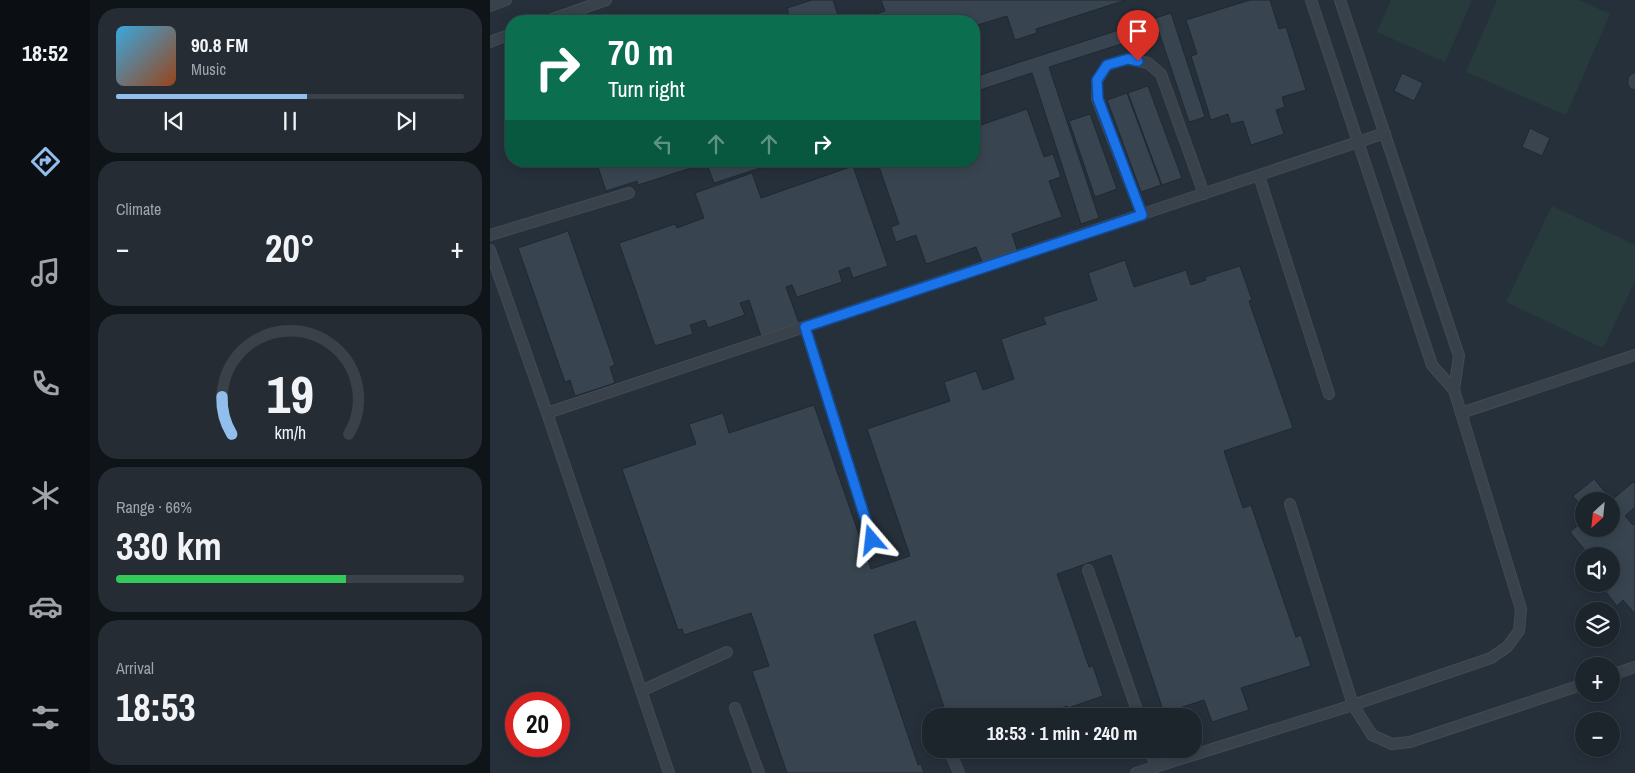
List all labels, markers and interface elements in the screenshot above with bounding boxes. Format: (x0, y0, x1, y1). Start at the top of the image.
pin (1117, 10, 1159, 61)
icon: arrive (1124, 17, 1152, 45)
text: 70 m (608, 29, 673, 76)
text: 90.8 FM (191, 32, 248, 58)
icon: right (525, 35, 590, 100)
text: 18:52 (22, 38, 68, 68)
text: Music (191, 58, 226, 80)
text: Turn right (608, 74, 685, 104)
icon: previous (160, 107, 188, 135)
icon: pause (276, 107, 304, 135)
icon: next (392, 107, 420, 135)
icon: left (649, 130, 677, 158)
icon: ahead (702, 130, 730, 158)
icon: ahead (755, 130, 783, 158)
icon: right (808, 130, 836, 158)
icon: directions (28, 144, 63, 179)
text: Climate (116, 198, 161, 220)
text: 20° (265, 223, 315, 274)
text: − (116, 229, 129, 267)
text: + (451, 229, 464, 267)
icon: music (28, 255, 63, 290)
text: 19 (266, 359, 314, 429)
icon: phone (28, 366, 63, 401)
text: km/h (274, 421, 306, 445)
icon: climate (28, 478, 63, 513)
north arrow (1575, 492, 1620, 538)
map controls (1575, 492, 1620, 757)
text: Range · 66% (116, 496, 192, 518)
position arrow (845, 513, 897, 565)
text: 330 km (116, 521, 222, 572)
button: sound (1575, 547, 1620, 592)
icon: car (28, 589, 63, 624)
button: layers (1575, 602, 1620, 647)
text: Arrival (116, 657, 154, 679)
button: + (1575, 657, 1620, 702)
text: 18:53 (116, 682, 196, 733)
speed limit sign: 20 (505, 692, 570, 757)
icon: filters (28, 700, 63, 735)
button: − (1575, 712, 1620, 757)
text: 18:53 · 1 min · 240 m (987, 720, 1137, 746)

